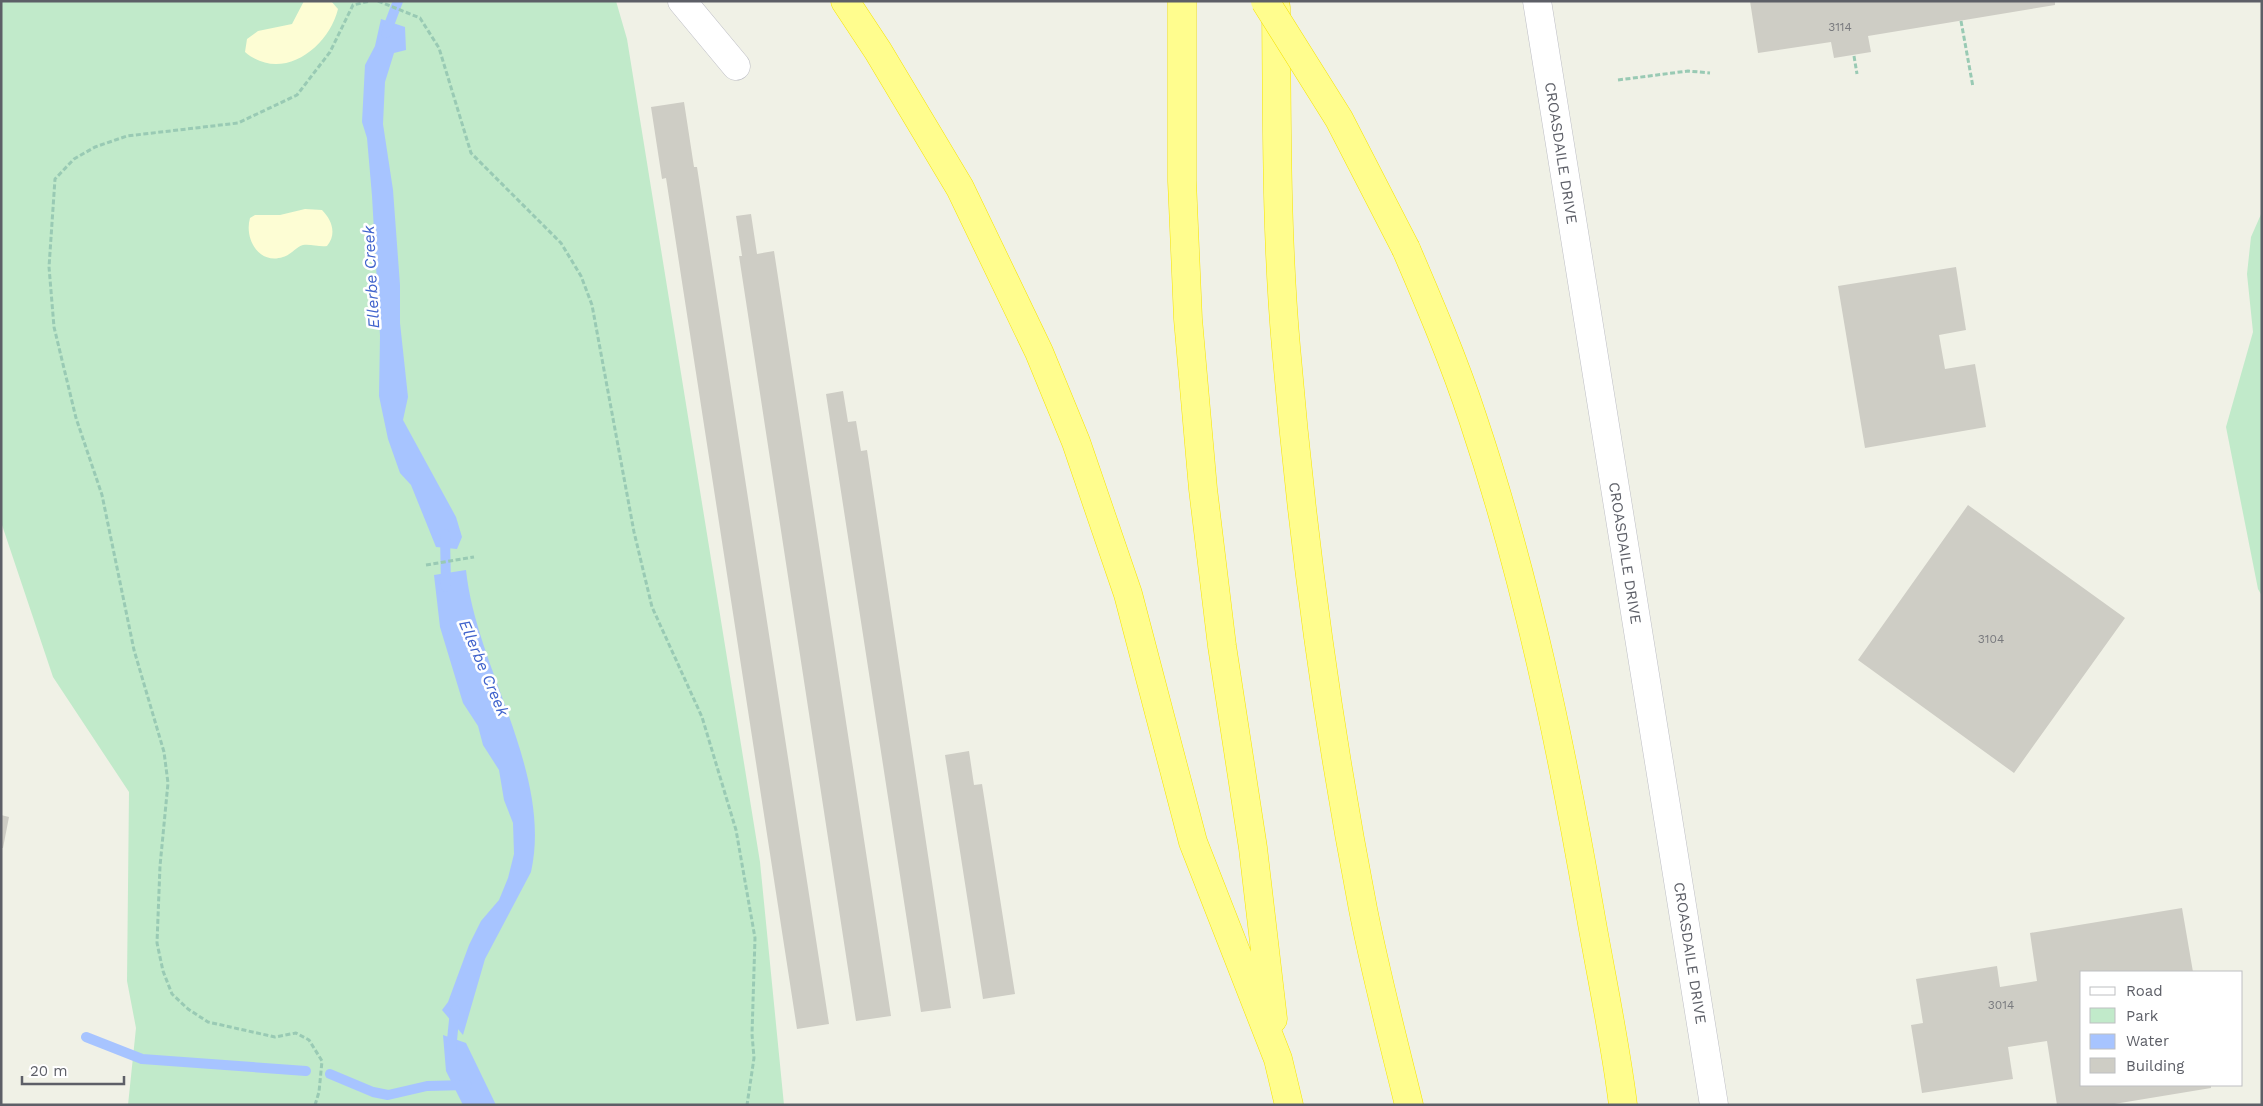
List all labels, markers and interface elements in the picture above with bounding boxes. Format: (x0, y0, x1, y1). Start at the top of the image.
house number: 3114 (1828, 20, 1852, 34)
street label: CROASDAILE DRIVE (1541, 81, 1581, 225)
water label: Ellerbe Creek (359, 224, 383, 329)
street label: CROASDAILE DRIVE (1605, 481, 1645, 625)
water label: Ellerbe Creek (455, 617, 513, 720)
house number: 3104 (1978, 632, 2004, 646)
street label: CROASDAILE DRIVE (1670, 881, 1710, 1025)
legend (2080, 971, 2243, 1086)
text: Road (2126, 982, 2163, 1000)
house number: 3014 (1988, 998, 2014, 1012)
text: Park (2126, 1007, 2159, 1025)
text: Water (2126, 1032, 2169, 1050)
scale bar (22, 1054, 125, 1086)
text: Building (2126, 1057, 2184, 1075)
text: 20 m (30, 1062, 68, 1080)

